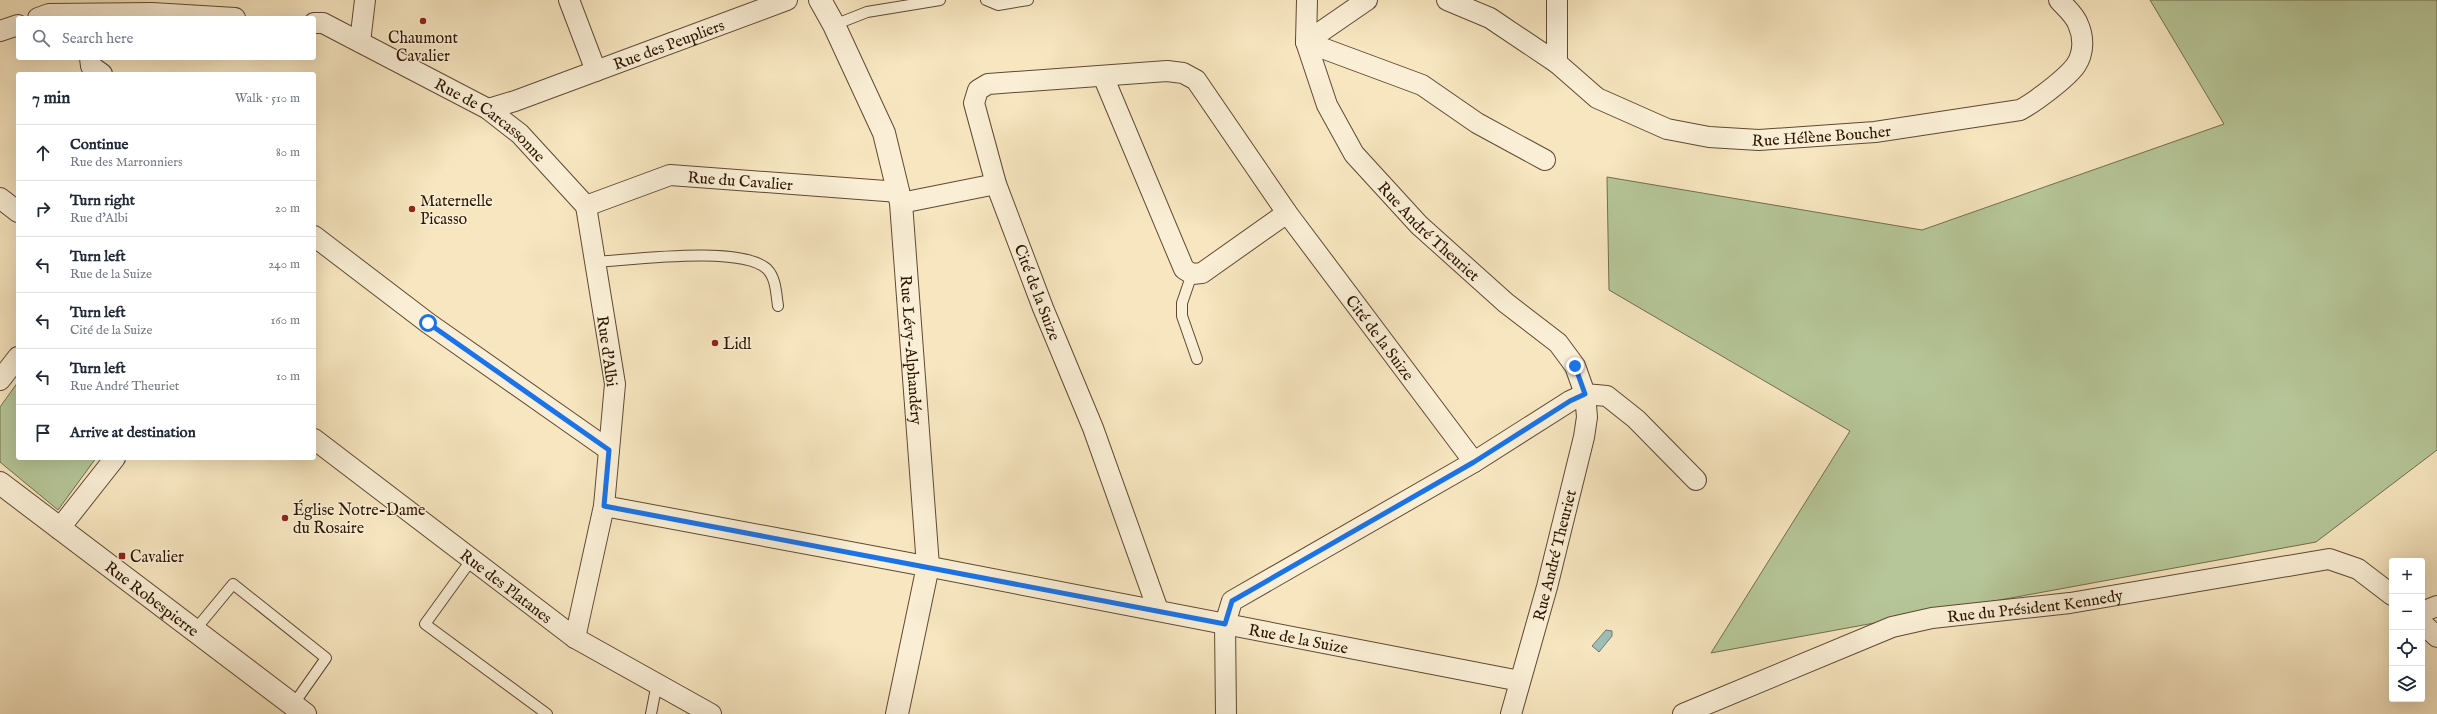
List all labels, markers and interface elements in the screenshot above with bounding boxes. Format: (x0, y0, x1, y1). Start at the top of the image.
search box (16, 16, 316, 60)
marker: Chaumont Cavalier (418, 16, 428, 26)
street label: Rue des Peupliers (611, 16, 728, 76)
icon: search (30, 27, 52, 49)
text: Search here (62, 29, 133, 48)
place label: Chaumont Cavalier (388, 29, 459, 67)
street label: Rue de Carcassonne (431, 75, 549, 167)
text: 7 min (32, 88, 70, 109)
text: Walk · 510 m (235, 90, 300, 107)
street label: Rue Hélène Boucher (1751, 122, 1893, 152)
text: Continue (70, 135, 128, 154)
icon: ahead (32, 142, 54, 164)
text: 80 m (276, 144, 300, 161)
text: Rue des Marronniers (70, 154, 183, 171)
street label: Rue du Cavalier (687, 168, 794, 196)
street label: Rue André Theuriet (1372, 178, 1483, 287)
text: Turn right (70, 191, 135, 210)
place label: Maternelle Picasso (420, 192, 493, 230)
icon: right (32, 198, 54, 220)
text: 20 m (275, 200, 300, 217)
marker: Maternelle Picasso (407, 204, 417, 214)
text: Rue d'Albi (70, 210, 128, 227)
street label: Cité de la Suize (1009, 242, 1064, 344)
text: Turn left (70, 247, 126, 266)
icon: left (32, 254, 54, 276)
text: 240 m (268, 256, 300, 273)
text: Rue de la Suize (70, 266, 152, 283)
street label: Rue Lévy-Alphandéry (894, 275, 925, 426)
street label: Cité de la Suize (1340, 292, 1417, 385)
text: Turn left (70, 303, 126, 322)
icon: left (32, 310, 54, 332)
text: 160 m (270, 312, 300, 329)
route start (419, 314, 437, 332)
street label: Rue d'Albi (591, 315, 621, 388)
text: Cité de la Suize (70, 322, 153, 339)
place label: Lidl (723, 335, 752, 355)
marker: Lidl (710, 338, 720, 348)
route end (1566, 357, 1584, 375)
text: Turn left (70, 359, 126, 378)
icon: left (32, 366, 54, 388)
text: 10 m (276, 368, 300, 385)
text: Rue André Theuriet (70, 378, 179, 395)
icon: arrive (32, 422, 54, 444)
text: Arrive at destination (70, 423, 196, 442)
street label: Rue André Theuriet (1530, 487, 1582, 623)
place label: Église Notre-Dame du Rosaire (293, 499, 425, 539)
marker: Église Notre-Dame du Rosaire (280, 513, 290, 523)
street label: Rue des Platanes (455, 546, 556, 629)
place label: Cavalier (130, 548, 184, 568)
marker: Cavalier (117, 551, 127, 561)
street label: Rue Robespierre (100, 558, 202, 642)
map controls (2389, 558, 2425, 702)
button: + (2389, 558, 2425, 594)
street label: Rue du Président Kennedy (1946, 586, 2125, 628)
button: − (2389, 594, 2425, 630)
street label: Rue de la Suize (1247, 621, 1350, 660)
button: locate (2389, 630, 2425, 666)
button: layers (2389, 666, 2425, 702)

